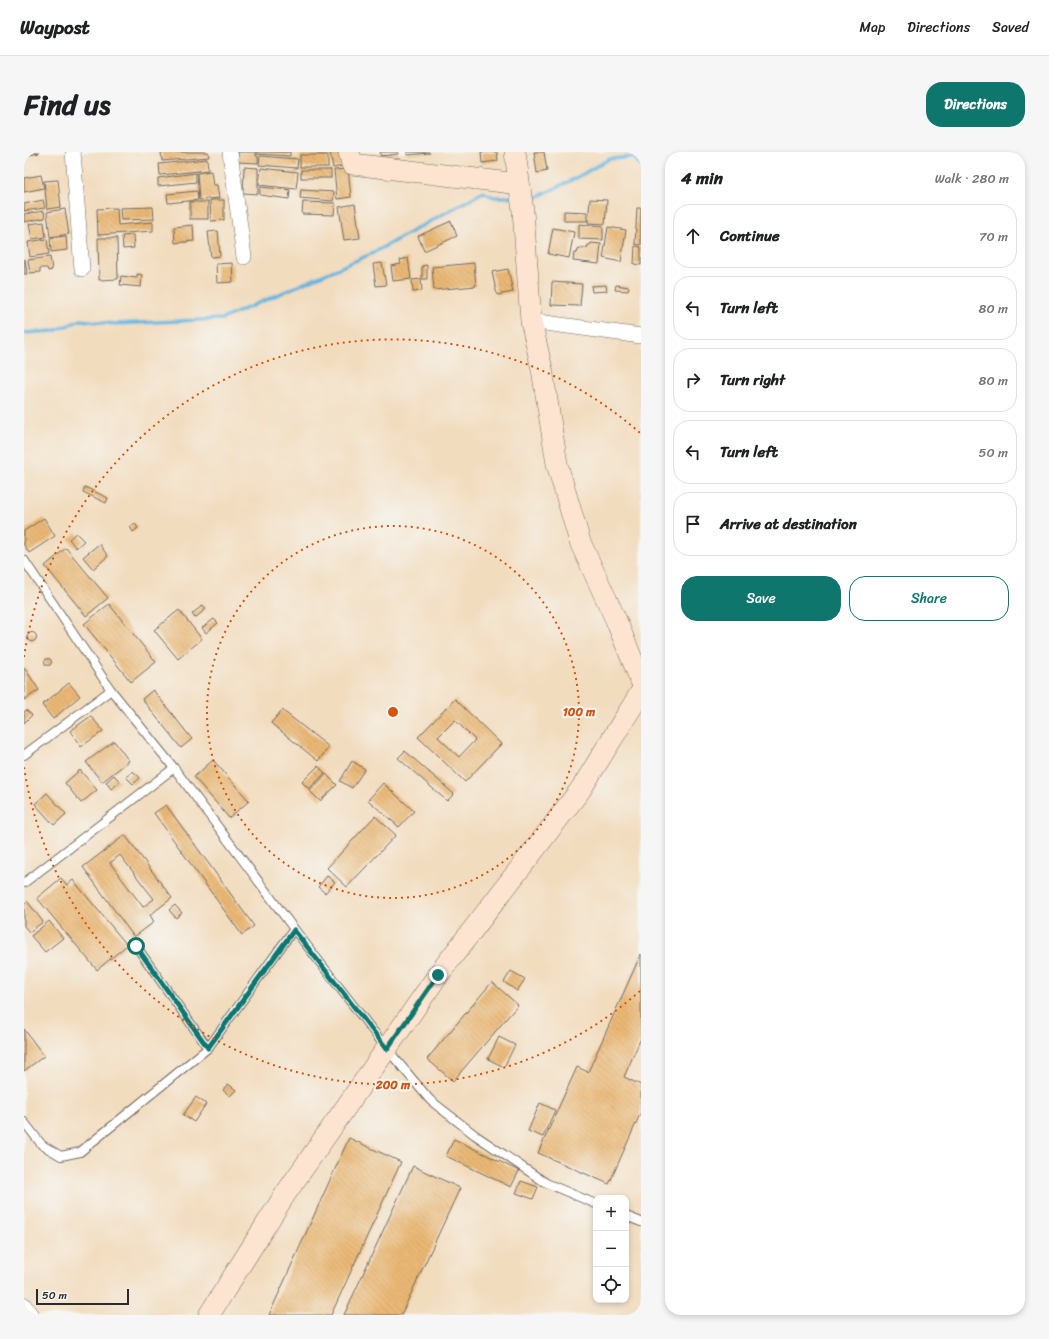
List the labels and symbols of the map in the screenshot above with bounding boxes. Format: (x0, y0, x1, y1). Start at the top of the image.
text: 100 m (563, 701, 596, 723)
centre of rings (386, 705, 400, 719)
route start (127, 937, 145, 955)
route end (429, 966, 447, 984)
text: 200 m (375, 1074, 411, 1096)
scale bar (36, 1287, 129, 1306)

